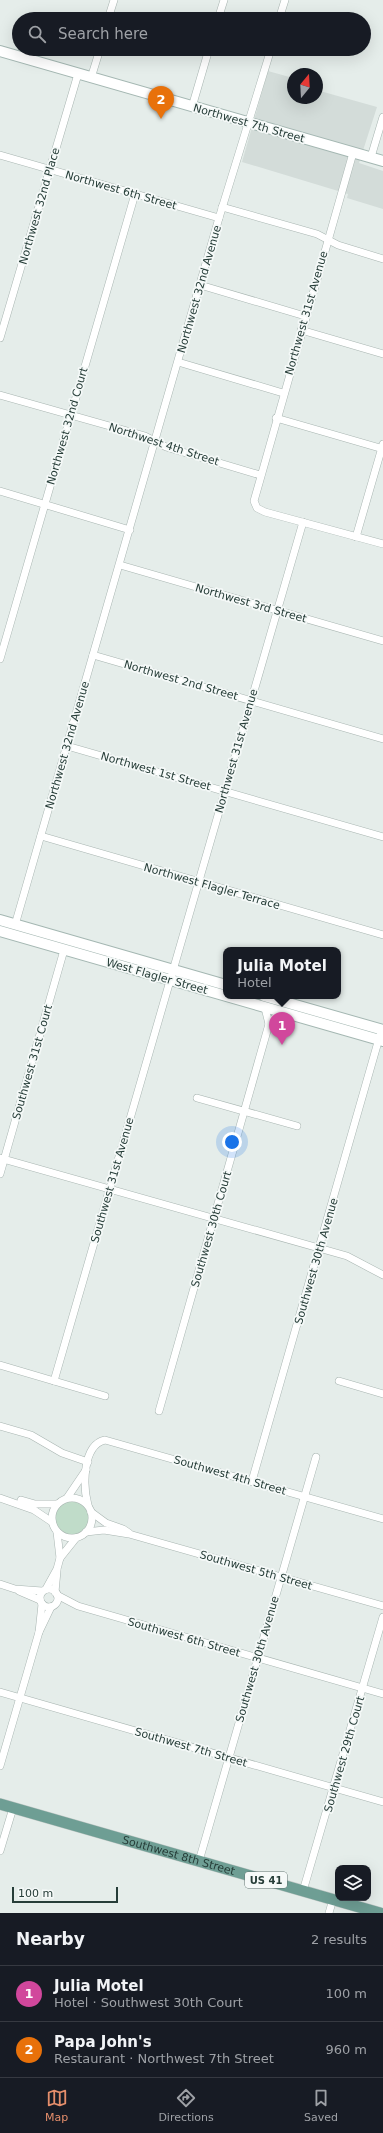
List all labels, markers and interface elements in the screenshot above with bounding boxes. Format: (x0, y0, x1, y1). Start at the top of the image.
search box (12, 12, 371, 56)
icon: search (26, 23, 48, 45)
text: Search here (58, 25, 148, 43)
north arrow (287, 68, 323, 104)
pin: 2 (148, 86, 174, 119)
street label: Northwest 7th Street (192, 101, 307, 146)
street label: Northwest 32nd Place (17, 146, 62, 266)
street label: Northwest 6th Street (64, 168, 179, 213)
street label: Northwest 32nd Avenue (175, 223, 224, 355)
street label: Northwest 31st Avenue (283, 249, 330, 377)
street label: Northwest 32nd Court (44, 365, 91, 486)
street label: Northwest 4th Street (107, 420, 221, 469)
street label: Northwest 3rd Street (194, 581, 309, 626)
street label: Northwest 2nd Street (122, 658, 240, 703)
street label: Northwest 32nd Avenue (43, 679, 92, 811)
street label: Northwest 31st Avenue (213, 687, 260, 815)
street label: Northwest 1st Street (99, 750, 213, 794)
street label: Northwest Flagler Terrace (142, 861, 282, 912)
popup (223, 947, 341, 999)
street label: West Flagler Street (105, 956, 210, 997)
text: Julia Motel (237, 957, 327, 975)
text: Hotel (237, 975, 272, 990)
street label: Southwest 31st Court (10, 1002, 55, 1121)
pin: 1 (269, 1012, 295, 1045)
street label: Southwest 31st Avenue (88, 1116, 137, 1244)
your location (222, 1132, 242, 1152)
street label: Southwest 30th Court (189, 1169, 234, 1289)
street label: Southwest 30th Avenue (292, 1196, 341, 1326)
street label: Southwest 4th Street (172, 1453, 288, 1498)
street label: Southwest 5th Street (198, 1548, 314, 1593)
street label: Southwest 30th Avenue (233, 1594, 282, 1724)
street label: Southwest 6th Street (126, 1615, 242, 1660)
street label: Southwest 29th Court (322, 1694, 367, 1814)
street label: Southwest 7th Street (133, 1725, 249, 1770)
street label: Southwest 8th Street (121, 1833, 237, 1878)
map controls (335, 1865, 371, 1901)
button: layers (335, 1865, 371, 1901)
road number: US 41 (245, 1872, 287, 1888)
scale bar (12, 1885, 118, 1904)
text: 100 m (18, 1887, 53, 1900)
text: Nearby (16, 1929, 85, 1949)
text: 2 results (311, 1932, 367, 1947)
text: Julia Motel (54, 1977, 144, 1995)
text: 1 (24, 1986, 34, 2001)
text: 100 m (325, 1986, 367, 2001)
text: Hotel · Southwest 30th Court (54, 1995, 243, 2010)
text: Papa John's (54, 2033, 152, 2051)
text: 2 (24, 2042, 34, 2057)
text: 960 m (325, 2042, 367, 2057)
text: Restaurant · Northwest 7th Street (54, 2051, 274, 2066)
tab: Map (45, 2087, 68, 2124)
tab: Directions (158, 2087, 214, 2124)
tab: Saved (304, 2087, 338, 2124)

